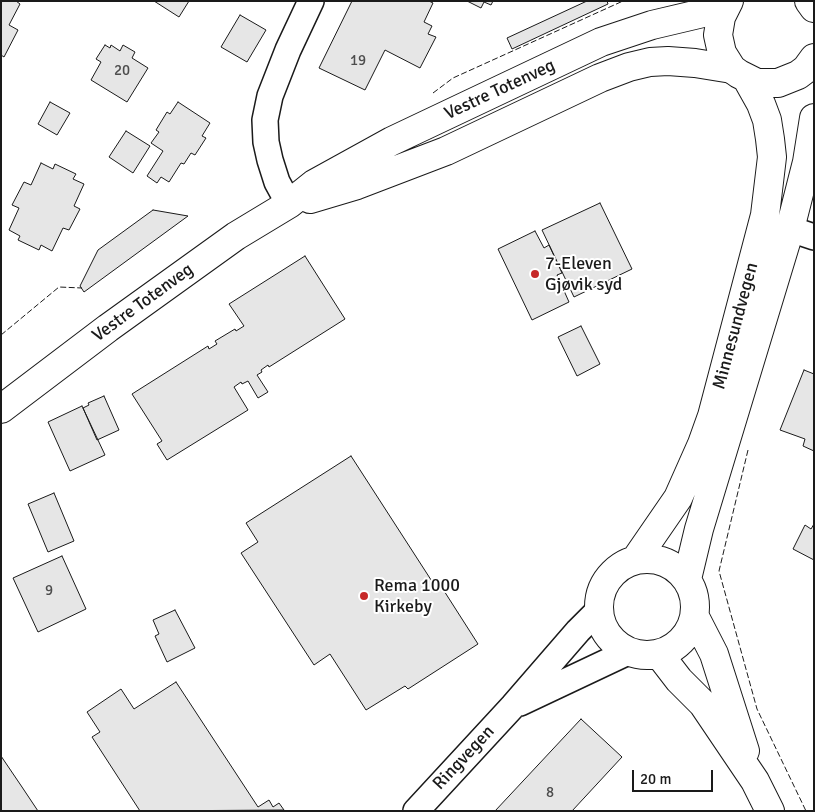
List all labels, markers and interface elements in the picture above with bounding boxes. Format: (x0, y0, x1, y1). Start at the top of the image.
house number: 19 (350, 52, 366, 70)
street label: Vestre Totenveg (441, 55, 559, 125)
house number: 20 (114, 62, 130, 80)
place label: 7-Eleven Gjøvik syd (545, 253, 622, 296)
street label: Vestre Totenveg (88, 259, 198, 347)
street label: Minnesundvegen (709, 260, 763, 392)
marker: 7-Eleven Gjøvik syd (529, 268, 541, 280)
place label: Rema 1000 Kirkeby (374, 575, 460, 618)
house number: 9 (45, 582, 53, 600)
marker: Rema 1000 Kirkeby (358, 590, 370, 602)
street label: Ringvegen (429, 721, 499, 795)
scale bar (635, 760, 716, 792)
text: 20 m (640, 770, 671, 788)
house number: 8 (546, 784, 554, 802)

